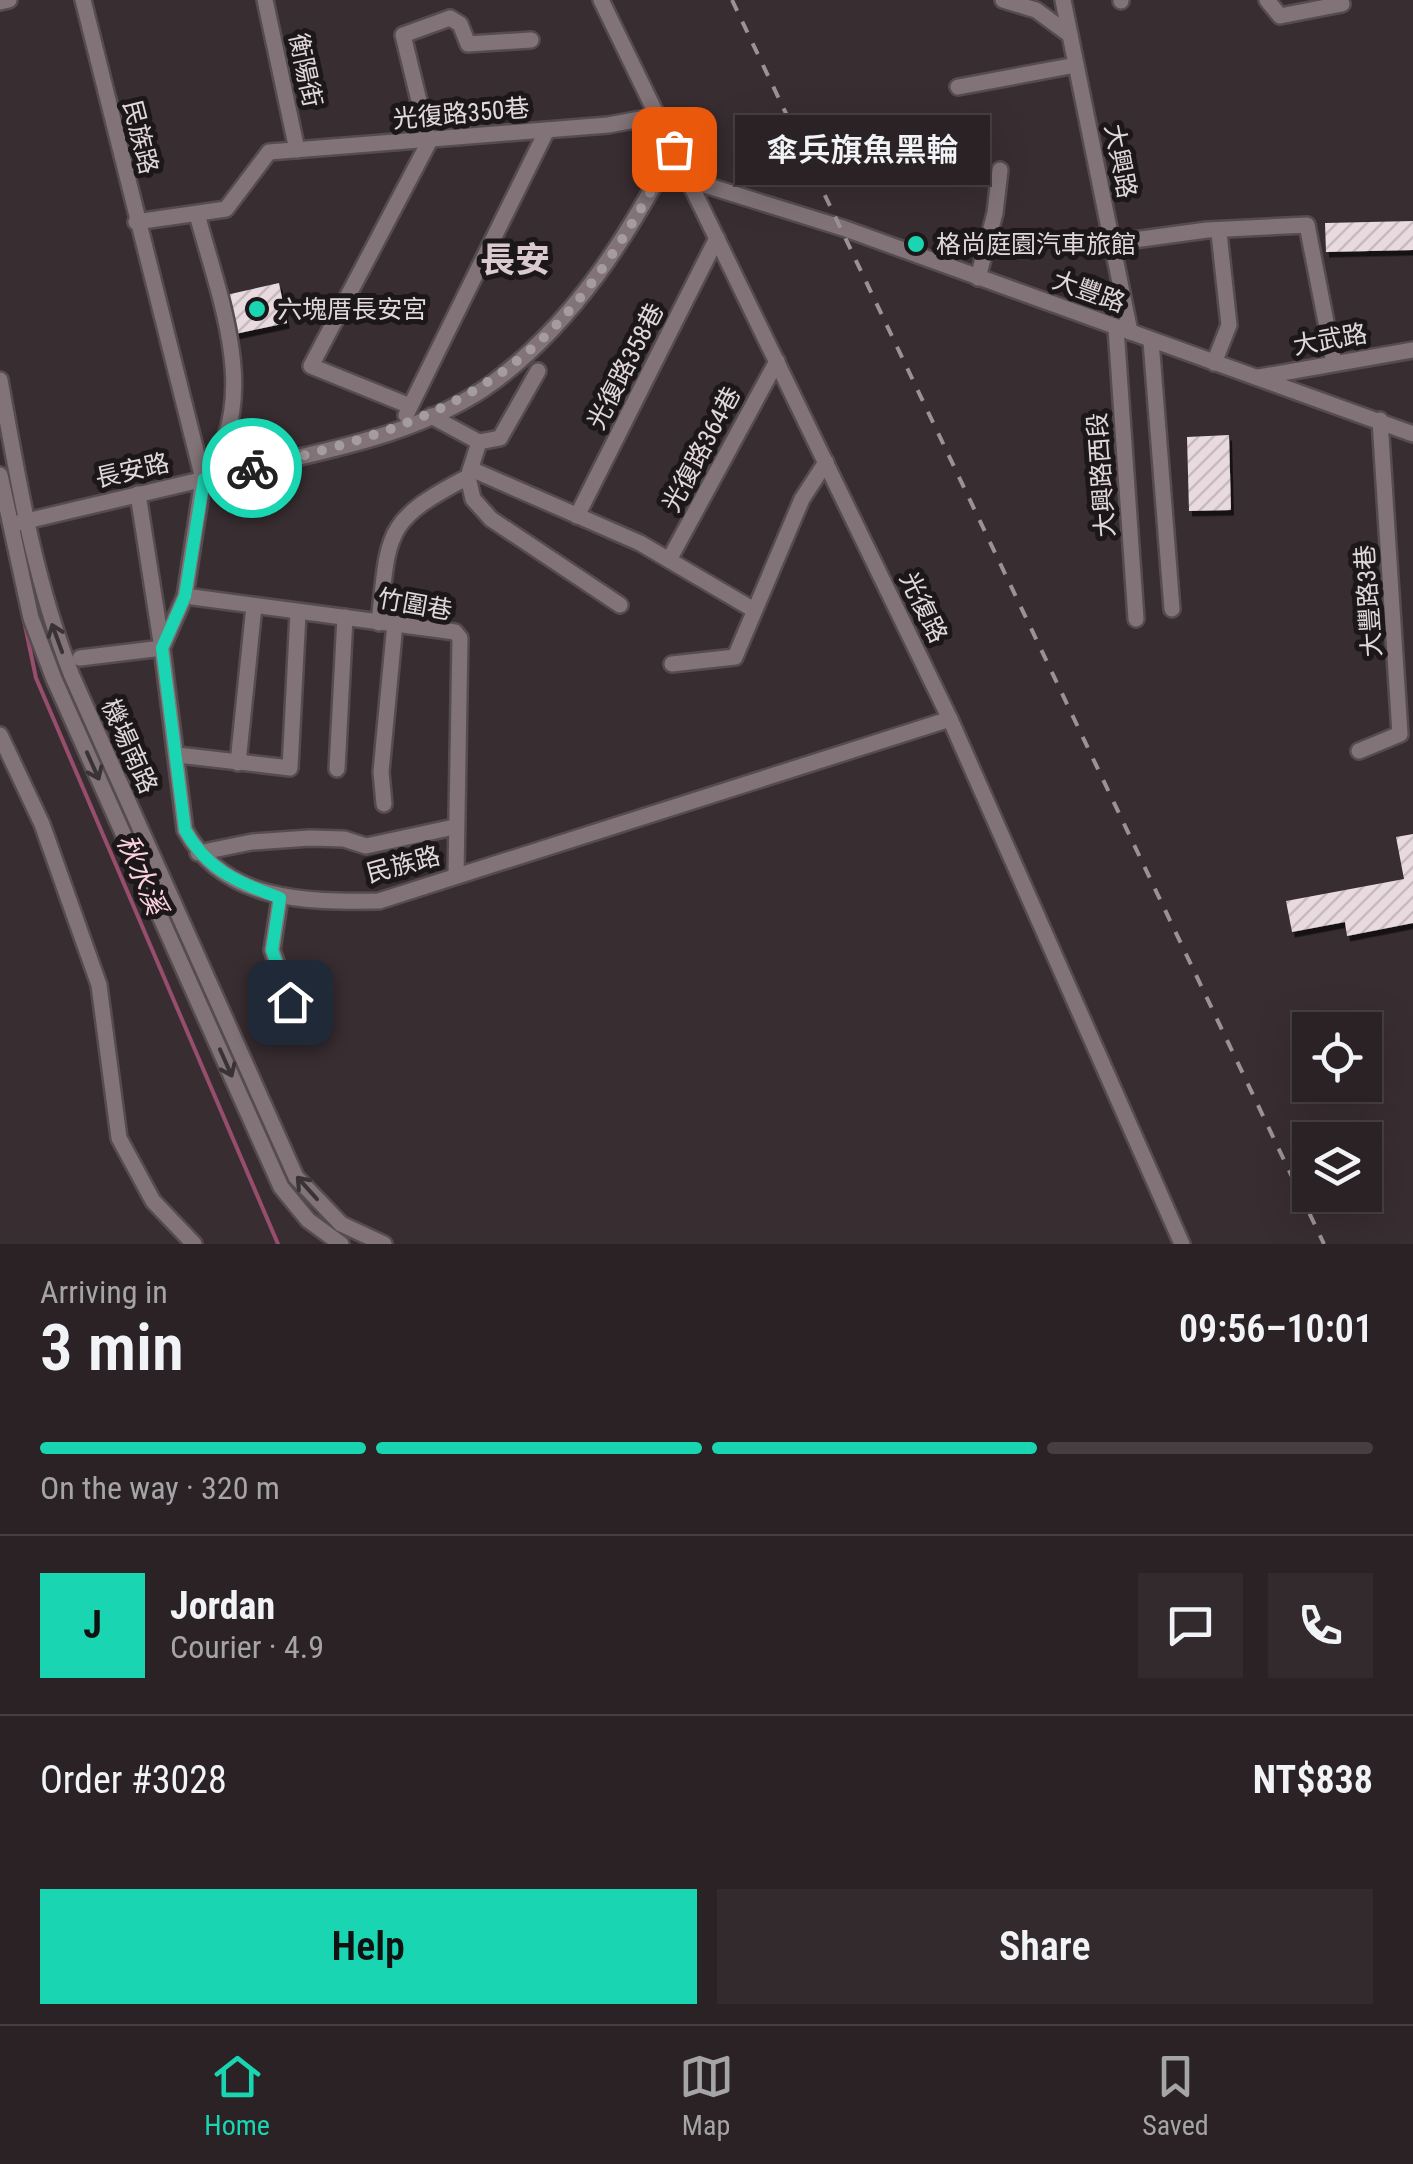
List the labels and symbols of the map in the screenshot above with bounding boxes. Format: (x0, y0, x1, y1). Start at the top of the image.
street label: 衡陽街 (284, 30, 327, 110)
street label: 光復路350巷 (392, 93, 531, 134)
street label: 民族路 (117, 97, 164, 177)
pin (632, 107, 717, 192)
callout: 傘兵旗魚黑輪 (734, 114, 989, 184)
street label: 大興路 (1099, 122, 1142, 201)
place label: 格尚庭園汽車旅館 (936, 230, 1136, 259)
marker: 格尚庭園汽車旅館 (905, 233, 927, 255)
district label: 長安 (480, 240, 550, 281)
street label: 大豐路 (1049, 265, 1129, 318)
place label: 六塊厝長安宮 (277, 295, 427, 324)
marker: 六塊厝長安宮 (246, 298, 268, 320)
street label: 光復路358巷 (581, 299, 669, 434)
street label: 大武路 (1291, 319, 1370, 360)
street label: 光復路364巷 (656, 382, 746, 517)
street label: 大興路西段 (1083, 412, 1120, 538)
courier (202, 418, 302, 518)
street label: 長安路 (92, 448, 172, 493)
street label: 大豐路3巷 (1350, 544, 1387, 658)
street label: 光復路 (894, 567, 953, 647)
street label: 竹圍巷 (375, 584, 454, 625)
one-way arrow (47, 623, 65, 654)
street label: 機場南路 (96, 695, 163, 798)
one-way arrow (85, 750, 103, 781)
water label: 秋水溪 (110, 829, 175, 923)
street label: 民族路 (363, 841, 443, 888)
pin (248, 960, 333, 1045)
one-way arrow (218, 1047, 236, 1078)
one-way arrow (296, 1176, 319, 1201)

